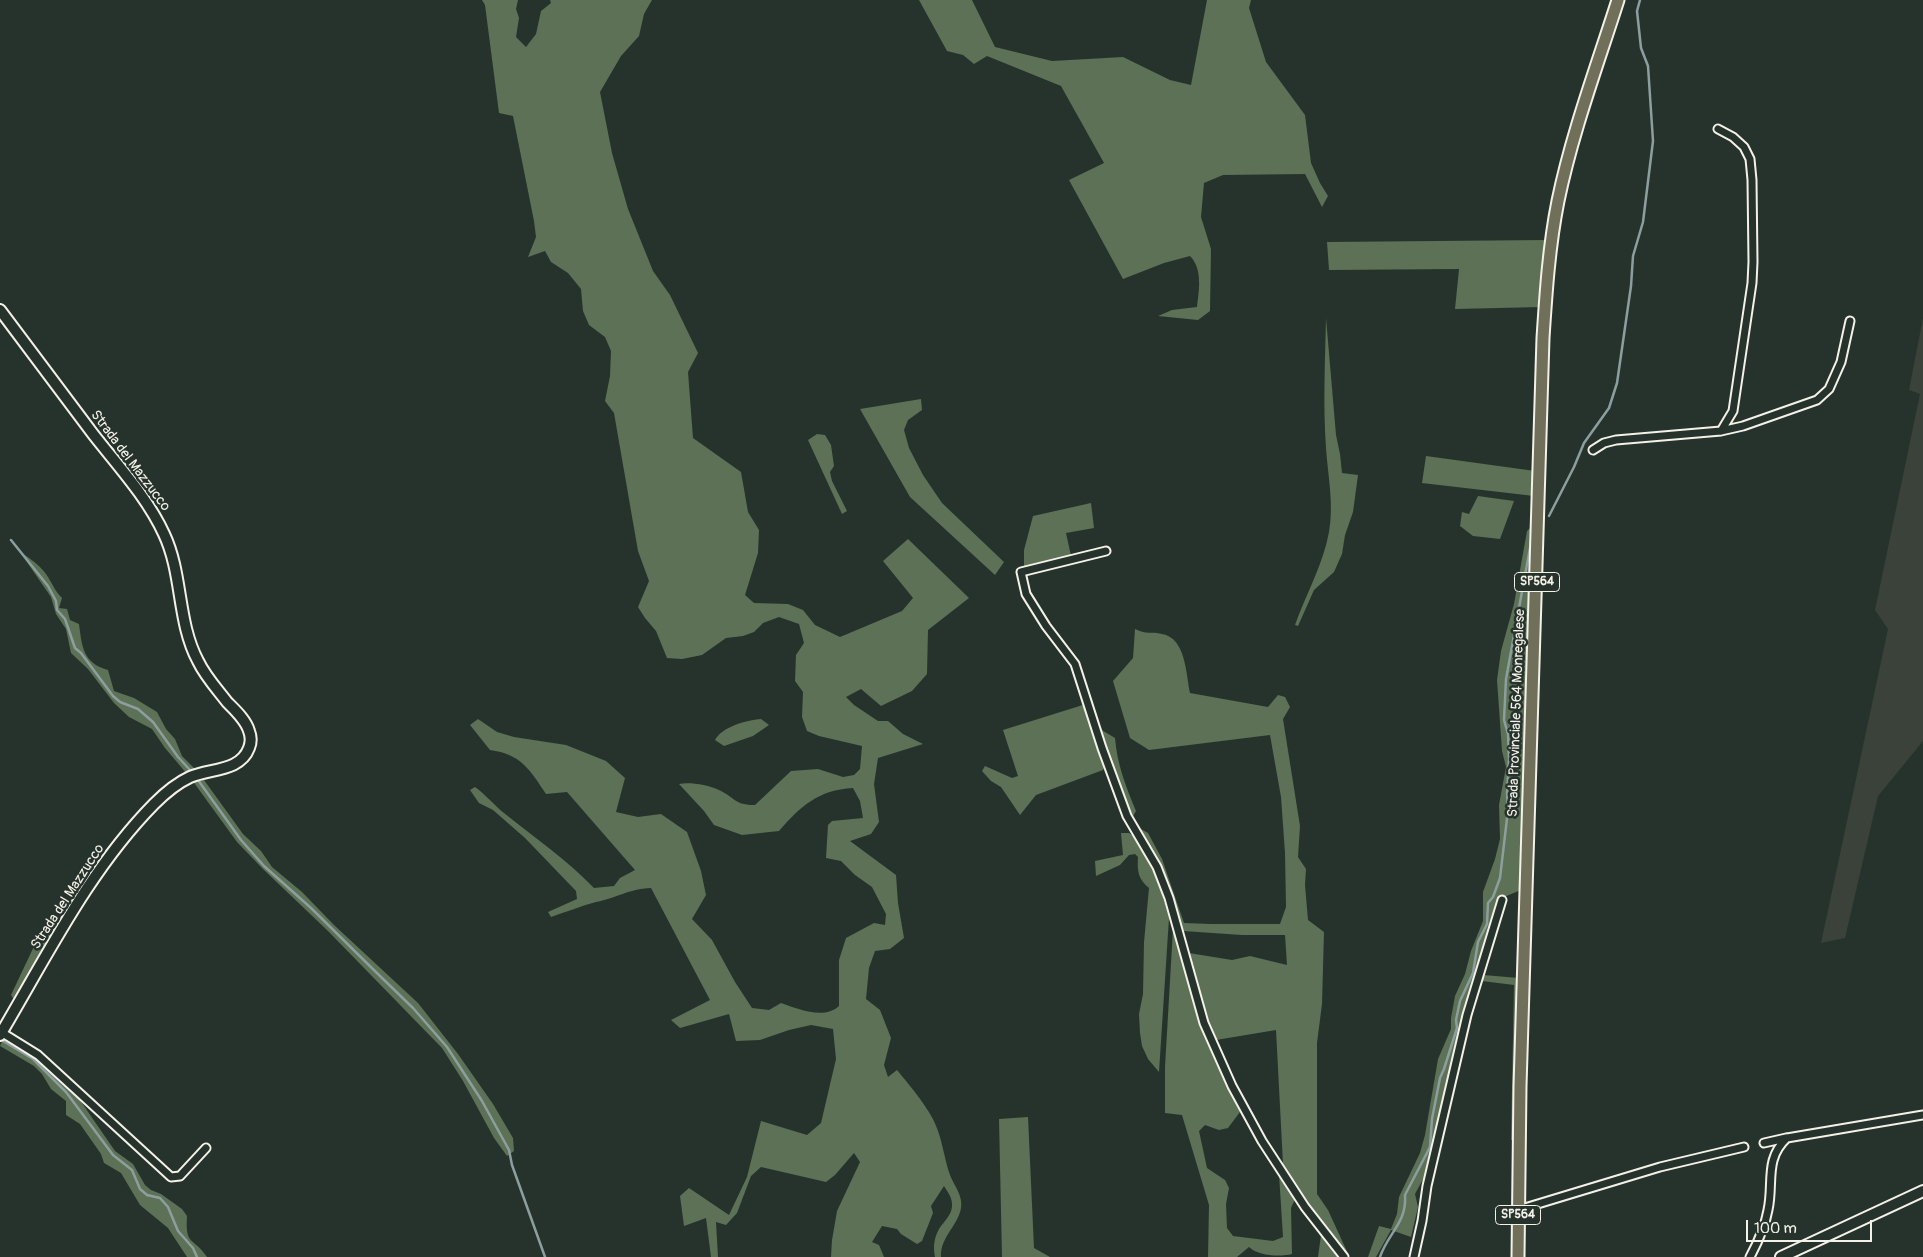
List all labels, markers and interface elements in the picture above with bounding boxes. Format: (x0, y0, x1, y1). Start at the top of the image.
street label: Strada del Mazzucco (87, 407, 173, 515)
road number: SP564 (1514, 572, 1560, 592)
street label: Strada Provinciale 564 Monregalese (1505, 609, 1529, 817)
street label: Strada del Mazzucco (28, 841, 108, 953)
road number: SP564 (1496, 1206, 1540, 1224)
scale bar (1748, 1210, 1874, 1242)
text: 100 m (1754, 1219, 1797, 1238)

